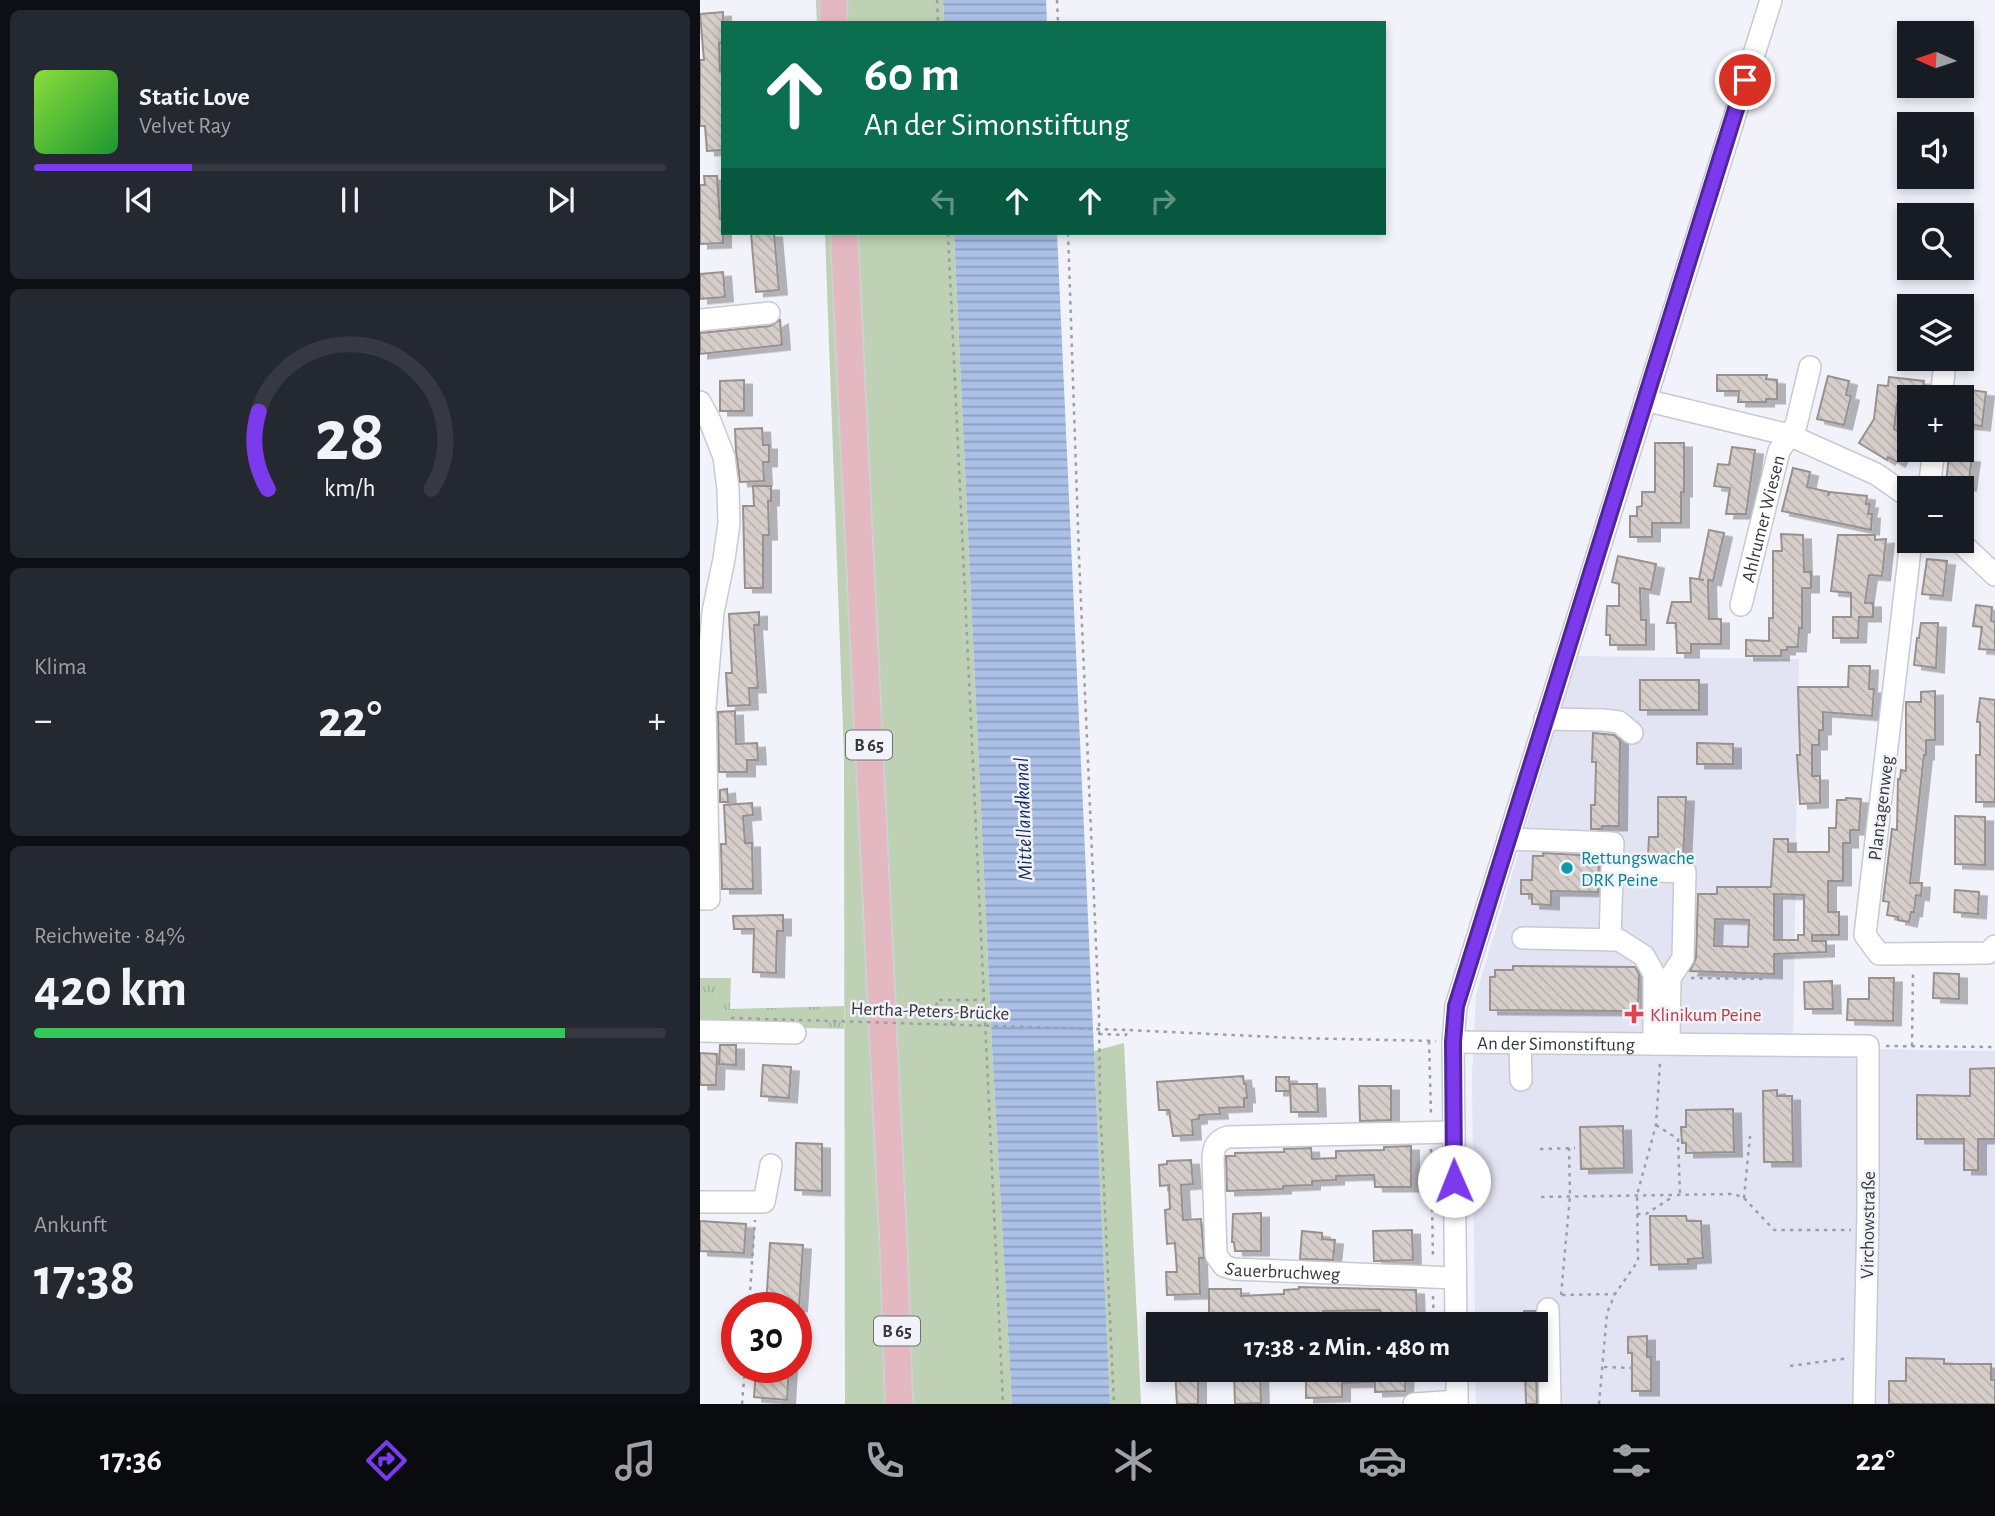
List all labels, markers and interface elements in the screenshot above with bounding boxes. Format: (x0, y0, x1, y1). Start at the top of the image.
north arrow (1897, 21, 1974, 98)
map controls (1897, 21, 1974, 553)
icon: ahead (749, 49, 840, 140)
pin (1715, 50, 1775, 110)
text: 60 m (864, 51, 960, 100)
icon: arrive (1726, 61, 1764, 99)
text: Static Love (139, 84, 250, 110)
text: An der Simonstiftung (864, 109, 1129, 141)
button: sound (1897, 112, 1974, 189)
text: Velvet Ray (139, 115, 231, 138)
icon: previous (120, 181, 158, 219)
icon: pause (331, 181, 369, 219)
icon: next (542, 181, 580, 219)
icon: left (925, 182, 963, 220)
icon: ahead (998, 182, 1036, 220)
icon: ahead (1071, 182, 1109, 220)
icon: right (1144, 182, 1182, 220)
button: search (1897, 203, 1974, 280)
button: layers (1897, 294, 1974, 371)
button: + (1897, 385, 1974, 462)
text: 28 (315, 402, 385, 475)
street label: Ahlrumer Wiesen (1739, 453, 1789, 585)
text: km/h (324, 476, 376, 501)
button: − (1897, 476, 1974, 553)
text: Klima (34, 656, 87, 679)
text: 22° (318, 694, 382, 746)
text: − (34, 702, 52, 740)
text: + (648, 702, 666, 740)
road number: B 65 (846, 730, 892, 760)
street label: Plantagenweg (1866, 754, 1897, 862)
water label: Mittellandkanal (1011, 757, 1036, 881)
place label: Rettungswache DRK Peine (1581, 849, 1695, 890)
marker: Rettungswache DRK Peine (1559, 860, 1575, 876)
text: Reichweite · 84% (34, 925, 185, 948)
text: 420 km (34, 963, 187, 1015)
street label: Hertha-Peters-Brücke (850, 999, 1010, 1024)
marker: Klinikum Peine (1624, 1004, 1644, 1024)
place label: Klinikum Peine (1650, 1006, 1762, 1025)
street label: An der Simonstiftung (1477, 1034, 1636, 1055)
position arrow (1417, 1144, 1491, 1218)
street label: Virchowstraße (1858, 1171, 1879, 1279)
text: Ankunft (34, 1214, 107, 1237)
text: 17:38 (34, 1252, 135, 1304)
street label: Sauerbruchweg (1223, 1259, 1341, 1284)
speed limit sign: 30 (721, 1292, 812, 1383)
road number: B 65 (874, 1316, 920, 1346)
text: 17:38 · 2 Min. · 480 m (1244, 1334, 1450, 1360)
icon: directions (362, 1436, 411, 1485)
icon: music (611, 1436, 660, 1485)
icon: phone (860, 1436, 909, 1485)
icon: climate (1109, 1436, 1158, 1485)
icon: car (1358, 1436, 1407, 1485)
icon: filters (1607, 1436, 1656, 1485)
text: 17:36 (100, 1444, 162, 1476)
text: 22° (1855, 1444, 1895, 1476)

